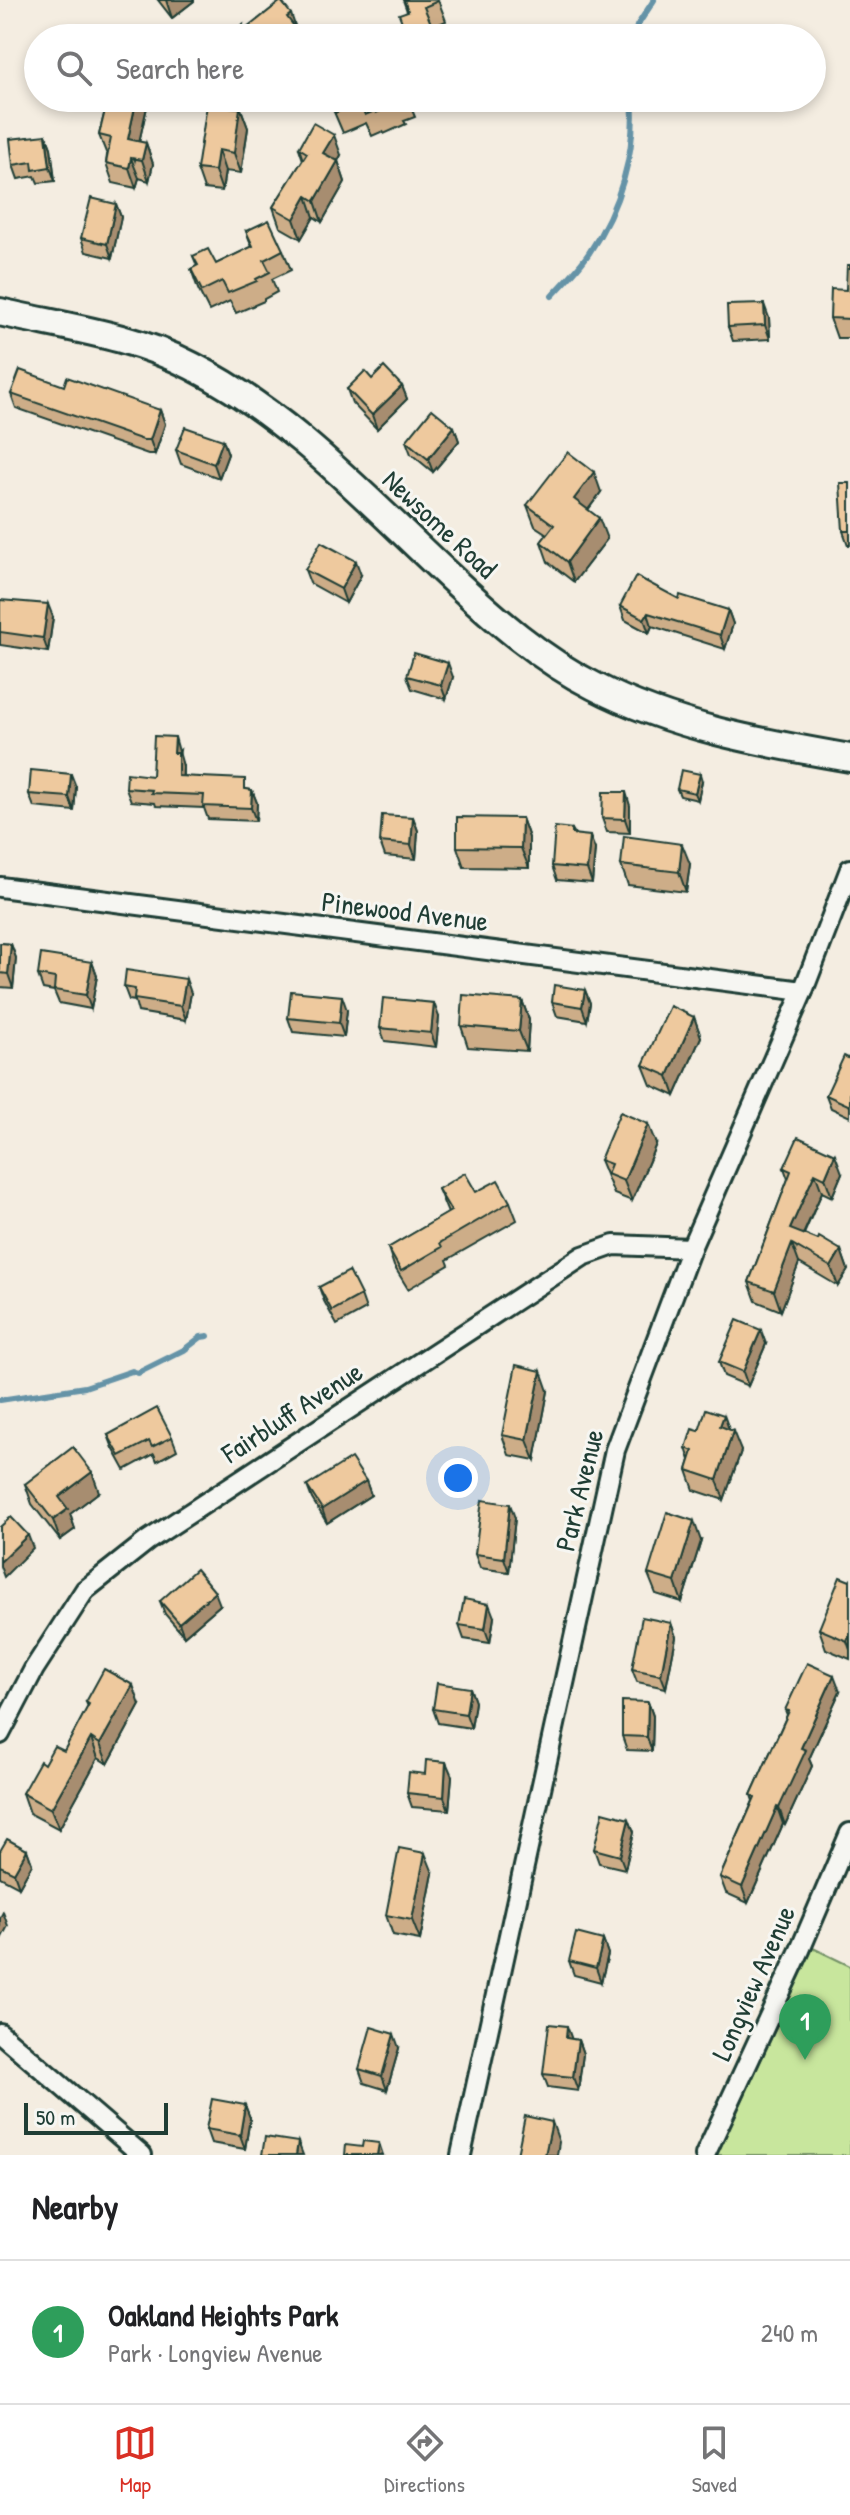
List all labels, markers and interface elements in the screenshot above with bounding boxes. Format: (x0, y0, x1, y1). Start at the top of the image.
search box (24, 24, 826, 112)
icon: search (52, 46, 96, 90)
text: Search here (116, 48, 244, 88)
street label: Newsome Road (375, 461, 506, 587)
street label: Pinewood Avenue (320, 882, 490, 940)
street label: Fairbluff Avenue (213, 1352, 370, 1472)
street label: Park Avenue (546, 1425, 612, 1555)
your location (438, 1458, 478, 1498)
street label: Longview Avenue (702, 1900, 804, 2066)
pin: 1 (779, 1994, 831, 2060)
scale bar (24, 2099, 168, 2135)
text: 50 m (36, 2102, 75, 2132)
text: Nearby (32, 2184, 118, 2230)
text: Oakland Heights Park (108, 2295, 338, 2335)
text: 1 (53, 2315, 63, 2350)
text: 240 m (761, 2315, 818, 2350)
text: Park · Longview Avenue (108, 2335, 323, 2370)
tab: Map (113, 2421, 157, 2499)
tab: Directions (384, 2421, 465, 2499)
tab: Saved (692, 2421, 737, 2499)

